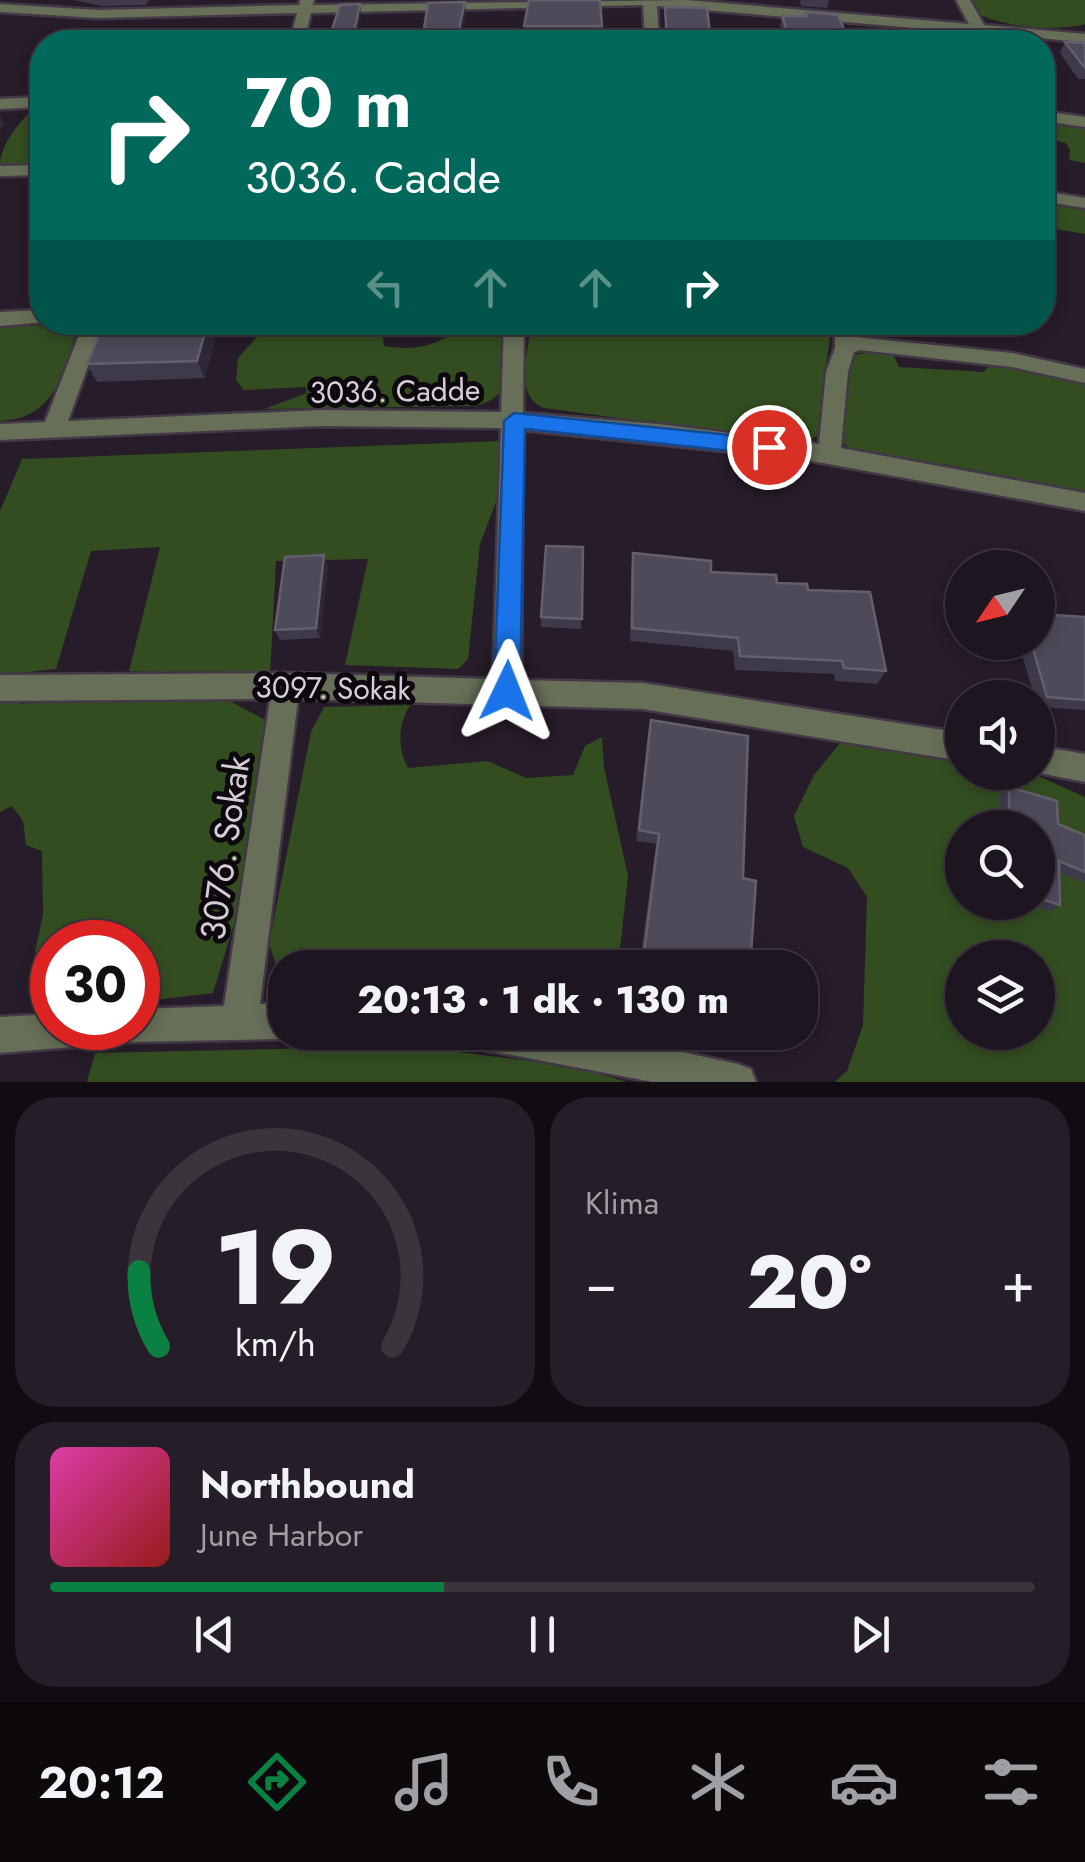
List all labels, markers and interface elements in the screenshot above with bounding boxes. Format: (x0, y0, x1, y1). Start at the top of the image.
text: 70 m (245, 52, 412, 153)
icon: right (80, 70, 210, 200)
text: 3036. Cadde (245, 145, 501, 210)
icon: left (358, 260, 413, 315)
icon: ahead (463, 260, 518, 315)
icon: ahead (568, 260, 623, 315)
icon: right (673, 260, 728, 315)
street label: 3036. Cadde (309, 368, 481, 414)
pin (727, 405, 812, 490)
icon: arrive (742, 420, 797, 475)
north arrow (945, 550, 1055, 660)
map controls (945, 550, 1055, 1050)
position arrow (455, 639, 559, 743)
street label: 3097. Sokak (255, 665, 412, 711)
button: sound (945, 680, 1055, 790)
street label: 3076. Sokak (187, 752, 263, 943)
button: search (945, 810, 1055, 920)
speed limit sign: 30 (30, 920, 160, 1050)
button: layers (945, 940, 1055, 1050)
text: 20:13 · 1 dk · 130 m (357, 972, 729, 1027)
text: Klima (585, 1180, 659, 1226)
text: 19 (214, 1193, 336, 1343)
text: 20° (747, 1228, 872, 1336)
text: − (585, 1243, 617, 1323)
text: + (1001, 1243, 1035, 1323)
text: km/h (235, 1318, 315, 1369)
text: Northbound (200, 1457, 415, 1512)
text: June Harbor (200, 1512, 363, 1558)
icon: previous (187, 1607, 242, 1662)
icon: pause (515, 1607, 570, 1662)
icon: next (843, 1607, 898, 1662)
icon: directions (242, 1747, 312, 1817)
icon: music (389, 1747, 459, 1817)
icon: phone (536, 1747, 606, 1817)
icon: climate (683, 1747, 753, 1817)
icon: car (829, 1747, 899, 1817)
icon: filters (976, 1747, 1046, 1817)
text: 20:12 (38, 1750, 165, 1815)

